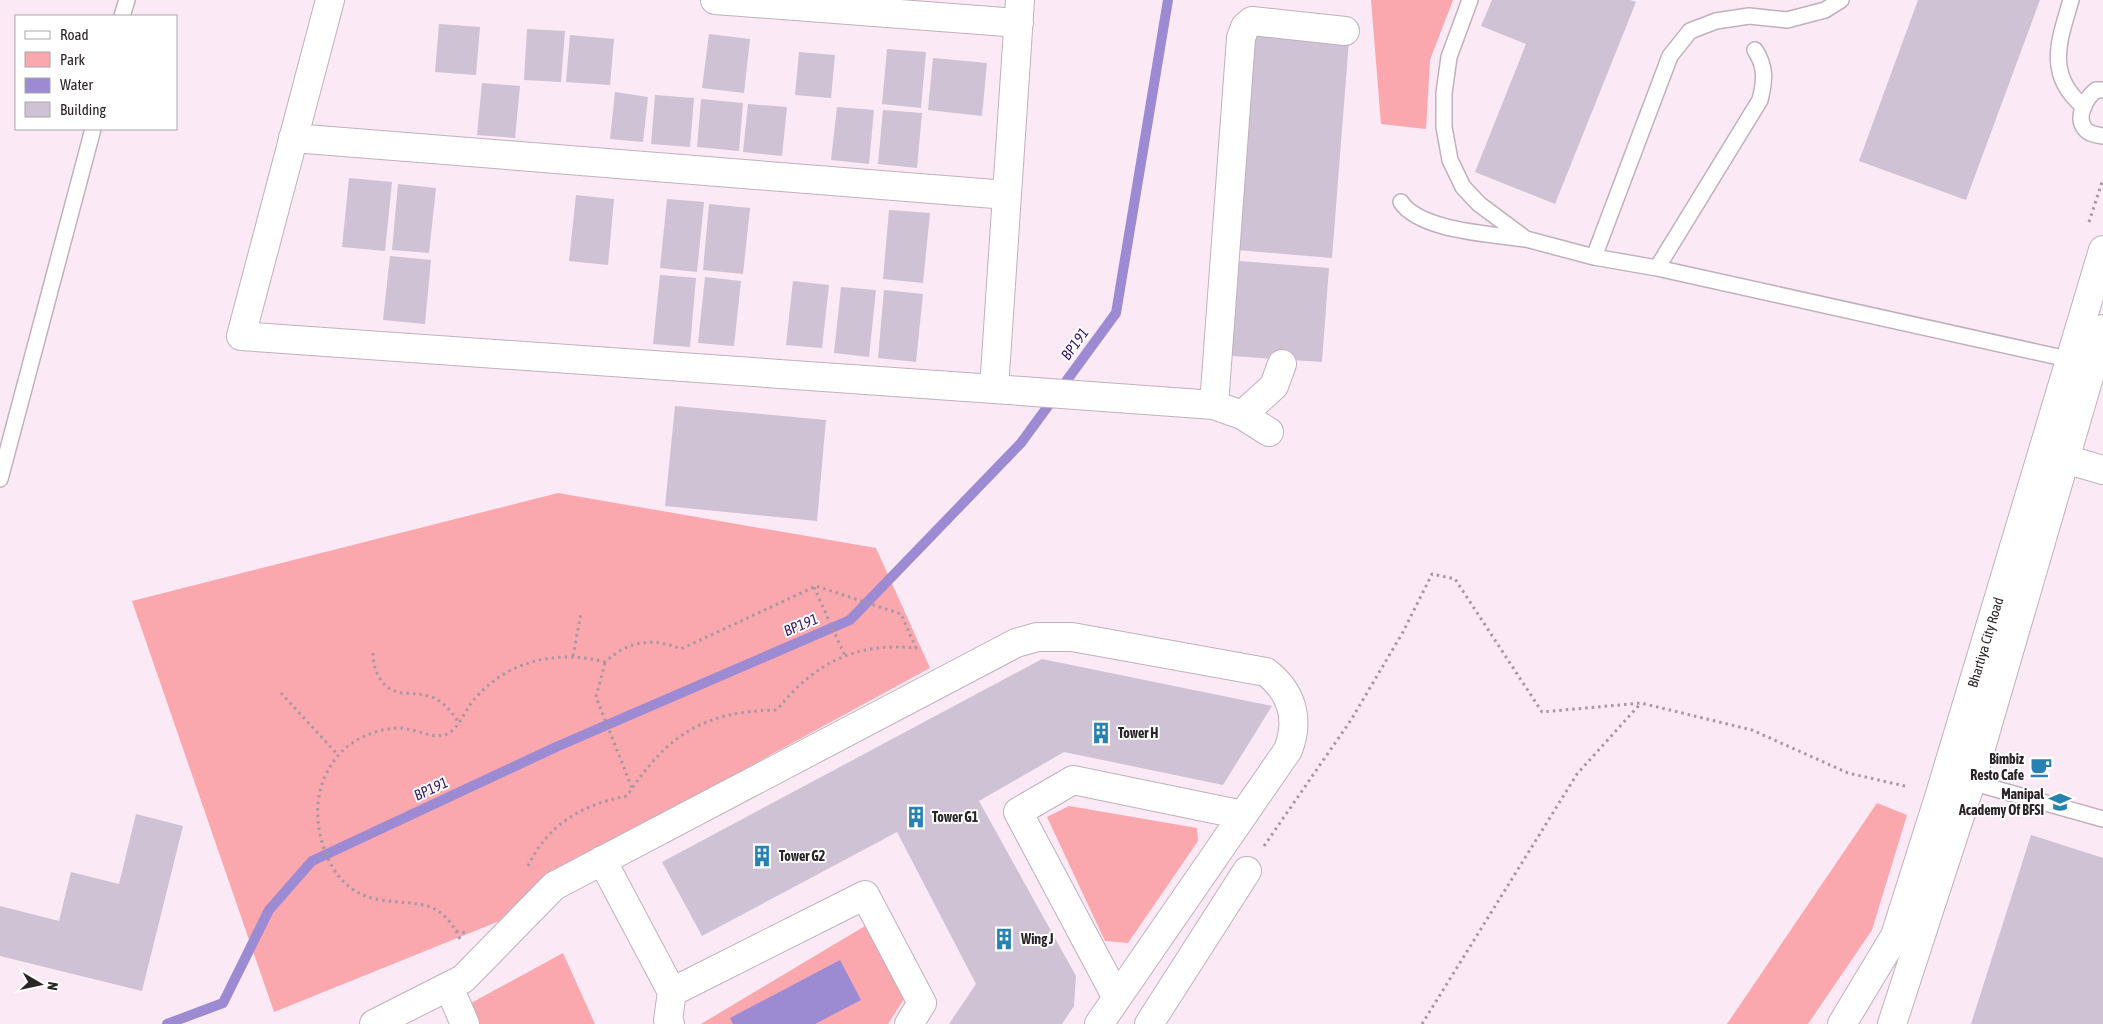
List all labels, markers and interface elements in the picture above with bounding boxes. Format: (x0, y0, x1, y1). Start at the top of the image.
legend (15, 15, 178, 130)
text: Road (60, 26, 89, 43)
text: Park (60, 51, 85, 68)
text: Water (60, 76, 93, 93)
text: Building (60, 101, 106, 118)
water label: BP191 (1057, 324, 1092, 363)
street label: Bhartiya City Road (1964, 595, 2007, 689)
water label: BP191 (781, 610, 821, 639)
building icon: Tower H (1088, 720, 1114, 746)
place label: Tower H (1118, 725, 1159, 741)
place label: Bimbiz Resto Cafe (1970, 751, 2024, 783)
cafe icon: Bimbiz Resto Cafe (2028, 754, 2054, 780)
water label: BP191 (411, 773, 451, 804)
place label: Manipal Academy Of BFSI (1958, 786, 2044, 818)
school or university icon: Manipal Academy Of BFSI (2047, 789, 2073, 815)
building icon: Tower G1 (903, 804, 929, 830)
place label: Tower G1 (932, 809, 979, 825)
building icon: Tower G2 (749, 843, 775, 869)
place label: Tower G2 (779, 848, 826, 864)
building icon: Wing J (991, 926, 1017, 952)
place label: Wing J (1020, 931, 1054, 947)
north arrow (15, 959, 65, 1009)
text: N (44, 981, 61, 991)

